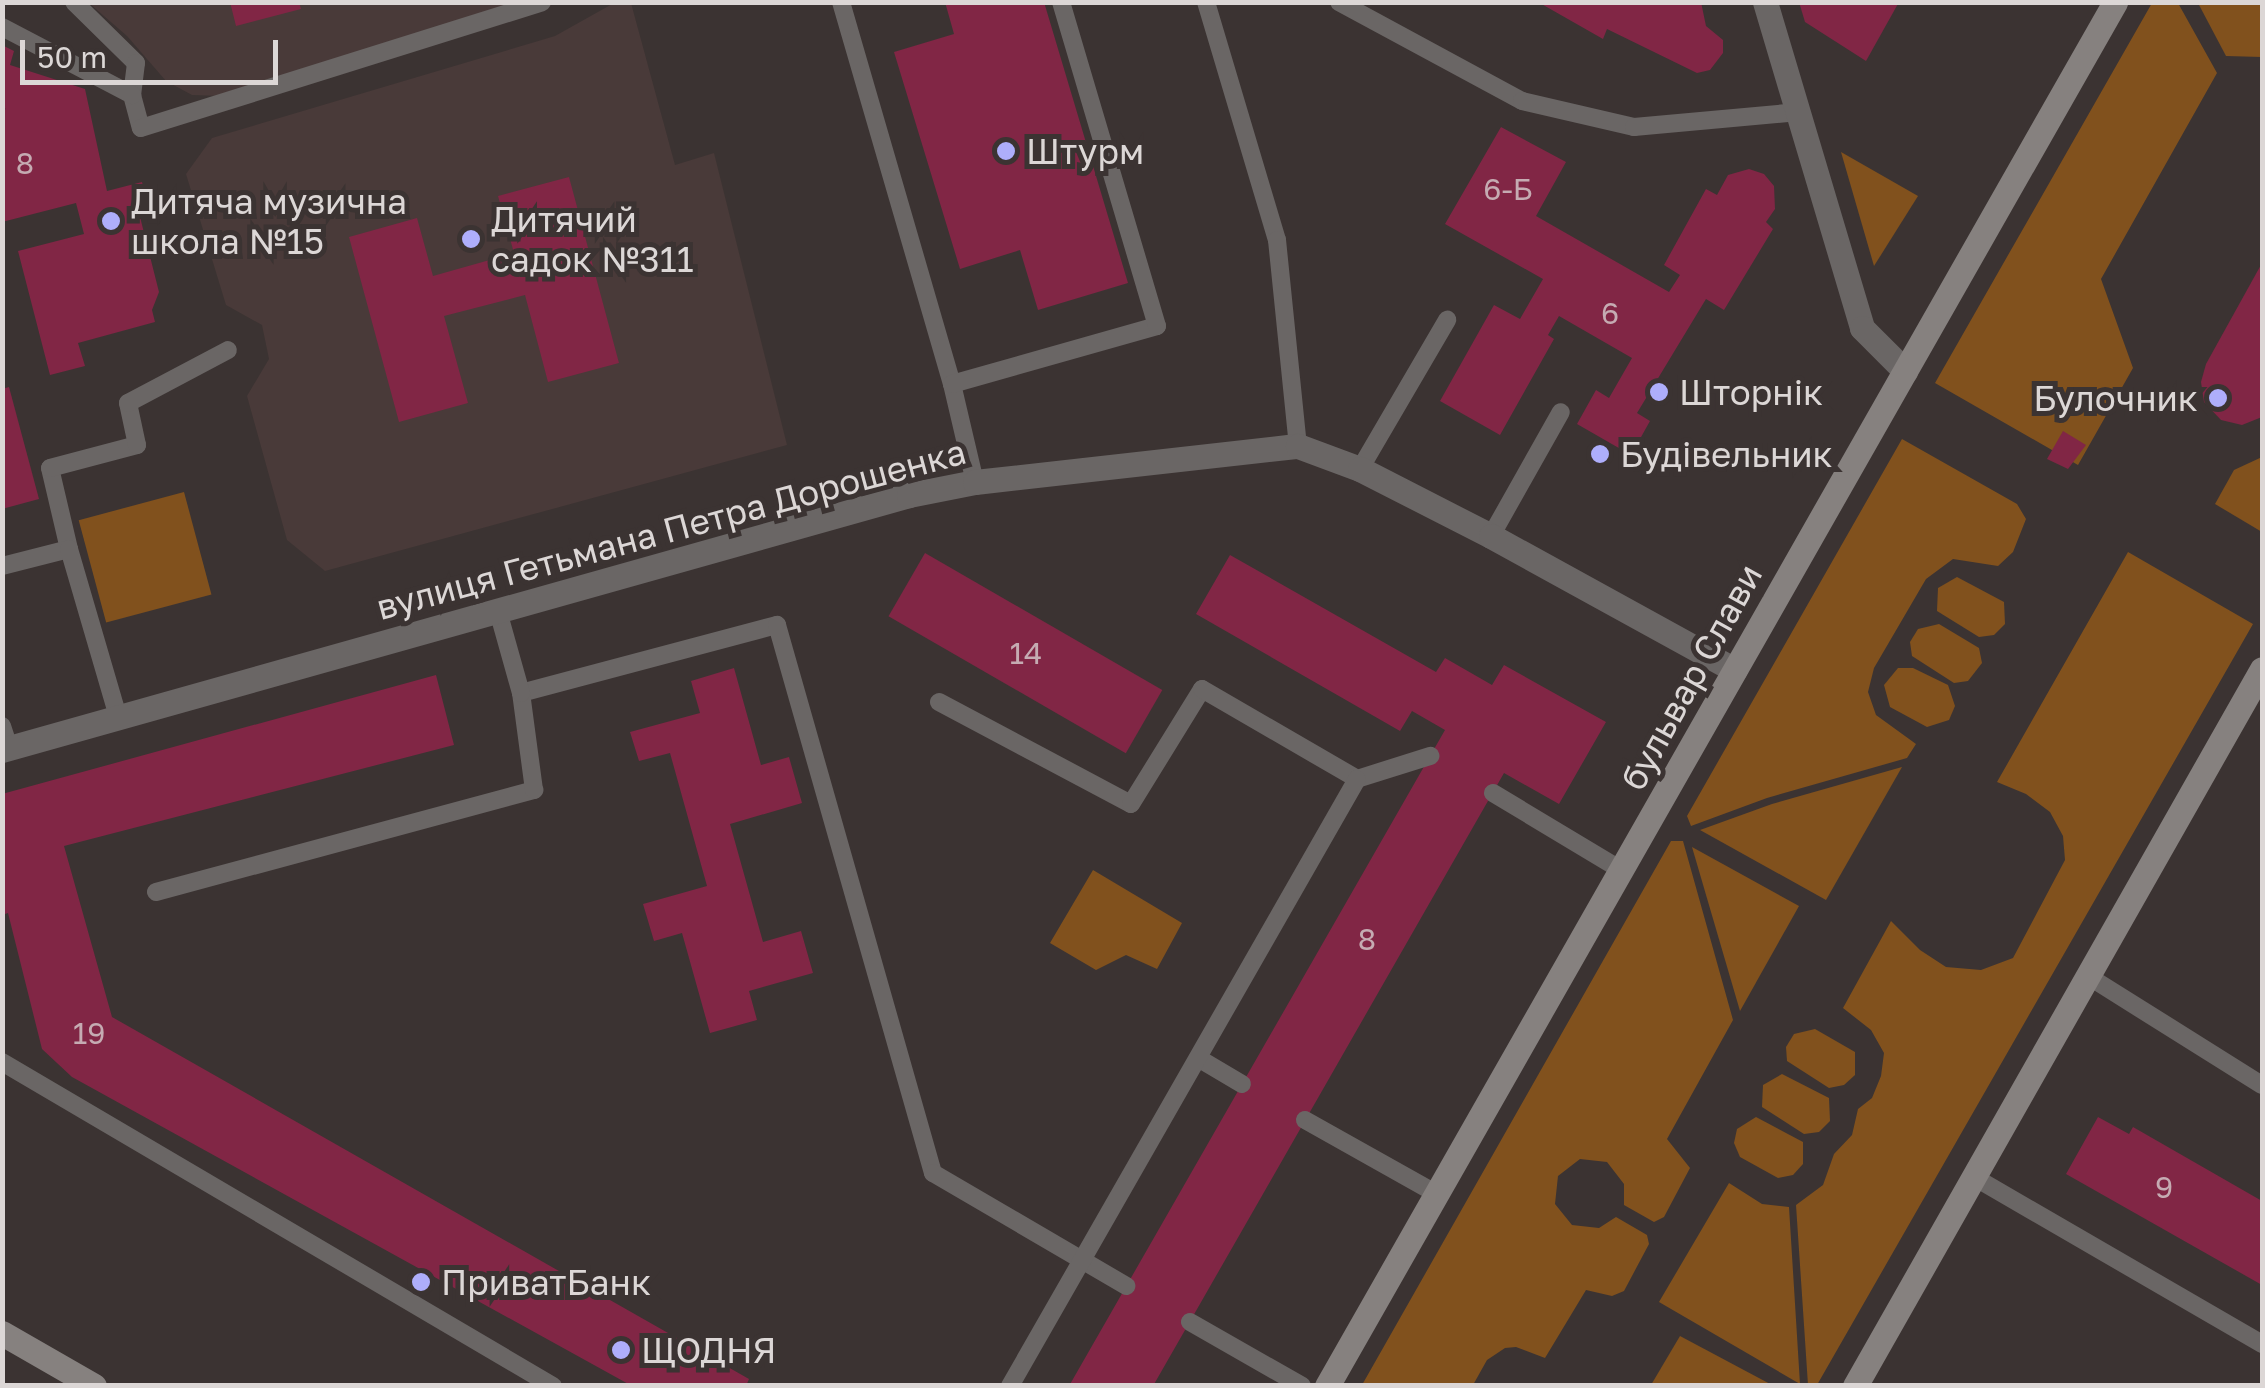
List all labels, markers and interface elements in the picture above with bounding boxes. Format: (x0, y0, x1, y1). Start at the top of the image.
scale bar (25, 20, 282, 82)
text: 50 m (37, 39, 107, 75)
place label: Штурм (1026, 130, 1144, 172)
marker: Штурм (995, 140, 1017, 162)
house number: 8 (16, 145, 34, 181)
house number: 6-Б (1483, 171, 1533, 207)
place label: Дитяча музична школа №15 (131, 180, 407, 262)
place label: Дитячий садок №311 (491, 198, 694, 280)
marker: Дитяча музична школа №15 (100, 210, 122, 232)
marker: Дитячий садок №311 (460, 228, 482, 250)
house number: 6 (1601, 295, 1619, 331)
place label: Шторнік (1679, 371, 1823, 413)
place label: Булочник (2033, 377, 2198, 419)
marker: Шторнік (1648, 381, 1670, 403)
marker: Булочник (2207, 387, 2229, 409)
street label: вулиця Гетьмана Петра Дорошенка (372, 430, 970, 628)
place label: Будівельник (1620, 433, 1833, 475)
marker: Будівельник (1589, 443, 1611, 465)
street label: бульвар Слави (1612, 557, 1770, 797)
house number: 14 (1010, 635, 1042, 671)
house number: 8 (1358, 921, 1376, 957)
house number: 19 (73, 1015, 105, 1051)
house number: 9 (2155, 1169, 2173, 1205)
place label: ПриватБанк (441, 1261, 651, 1303)
marker: ПриватБанк (410, 1271, 432, 1293)
place label: ЩОДНЯ (641, 1329, 776, 1371)
marker: ЩОДНЯ (610, 1339, 632, 1361)

